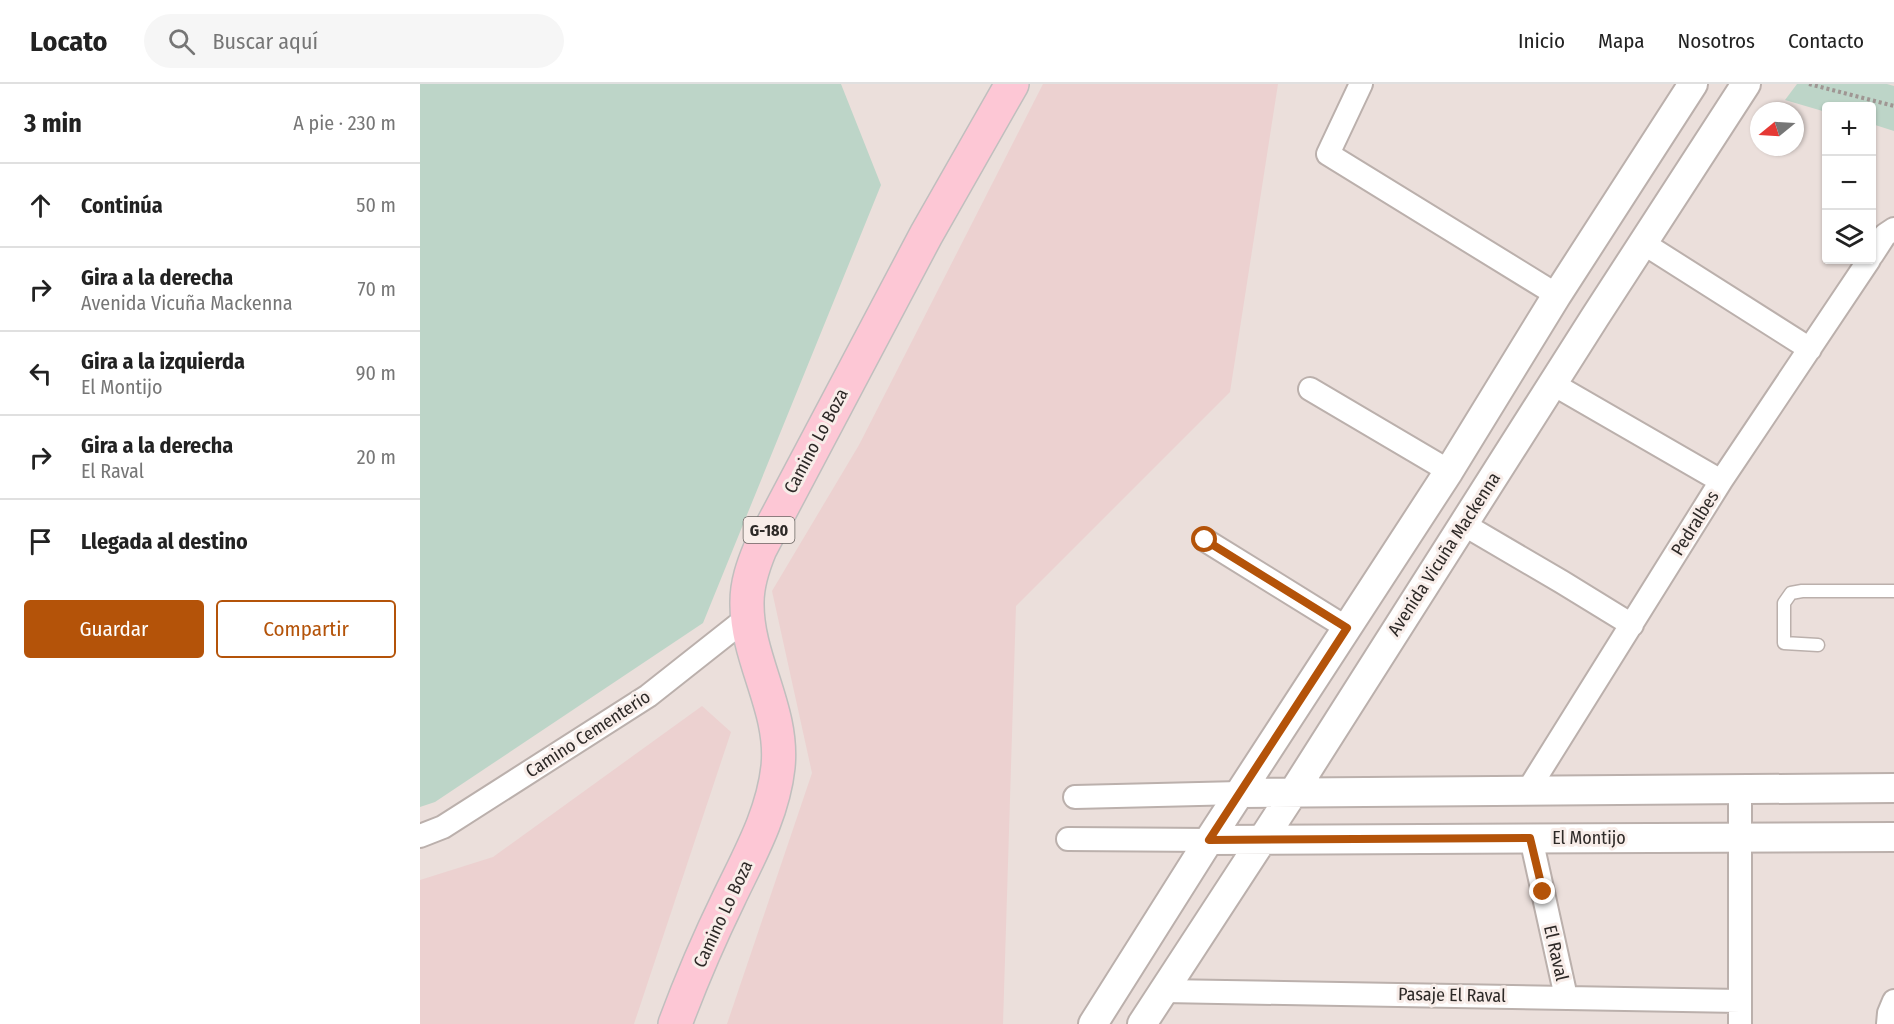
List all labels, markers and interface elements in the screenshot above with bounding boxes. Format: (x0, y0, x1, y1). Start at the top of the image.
search box (144, 14, 564, 68)
text: Locato (30, 25, 108, 58)
icon: search (165, 25, 198, 58)
text: Buscar aquí (213, 28, 318, 55)
text: Inicio (1518, 28, 1565, 54)
text: Mapa (1598, 28, 1645, 54)
text: Nosotros (1678, 28, 1755, 54)
text: Contacto (1788, 28, 1864, 54)
north arrow (1750, 102, 1804, 156)
map controls (1822, 102, 1876, 264)
button: + (1822, 102, 1876, 156)
text: 3 min (24, 108, 82, 139)
text: A pie · 230 m (293, 111, 396, 135)
button: − (1822, 156, 1876, 210)
icon: ahead (24, 189, 57, 222)
text: Continúa (81, 192, 163, 219)
text: 50 m (356, 193, 396, 217)
button: layers (1822, 210, 1876, 264)
text: Gira a la derecha (81, 264, 233, 291)
icon: right (24, 273, 57, 306)
text: 70 m (358, 277, 396, 301)
text: Avenida Vicuña Mackenna (81, 291, 293, 315)
text: Gira a la izquierda (81, 348, 245, 375)
icon: left (24, 357, 57, 390)
text: 90 m (356, 361, 396, 385)
text: El Montijo (81, 375, 163, 399)
street label: Camino Lo Boza (779, 385, 853, 497)
text: Gira a la derecha (81, 432, 233, 459)
icon: right (24, 441, 57, 474)
text: 20 m (357, 445, 396, 469)
text: El Raval (81, 459, 144, 483)
street label: Avenida Vicuña Mackenna (1383, 468, 1505, 640)
street label: Pedralbes (1666, 486, 1724, 560)
road number: G-180 (744, 517, 794, 543)
icon: arrive (24, 525, 57, 558)
route start (1191, 526, 1217, 552)
text: Llegada al destino (81, 528, 248, 555)
button: Guardar (24, 600, 204, 658)
button: Compartir (216, 600, 396, 658)
street label: Camino Cementerio (522, 686, 654, 782)
street label: El Montijo (1552, 827, 1626, 849)
street label: Camino Lo Boza (689, 857, 757, 971)
route end (1529, 878, 1555, 904)
street label: El Raval (1539, 923, 1573, 983)
street label: Pasaje El Raval (1398, 983, 1506, 1007)

